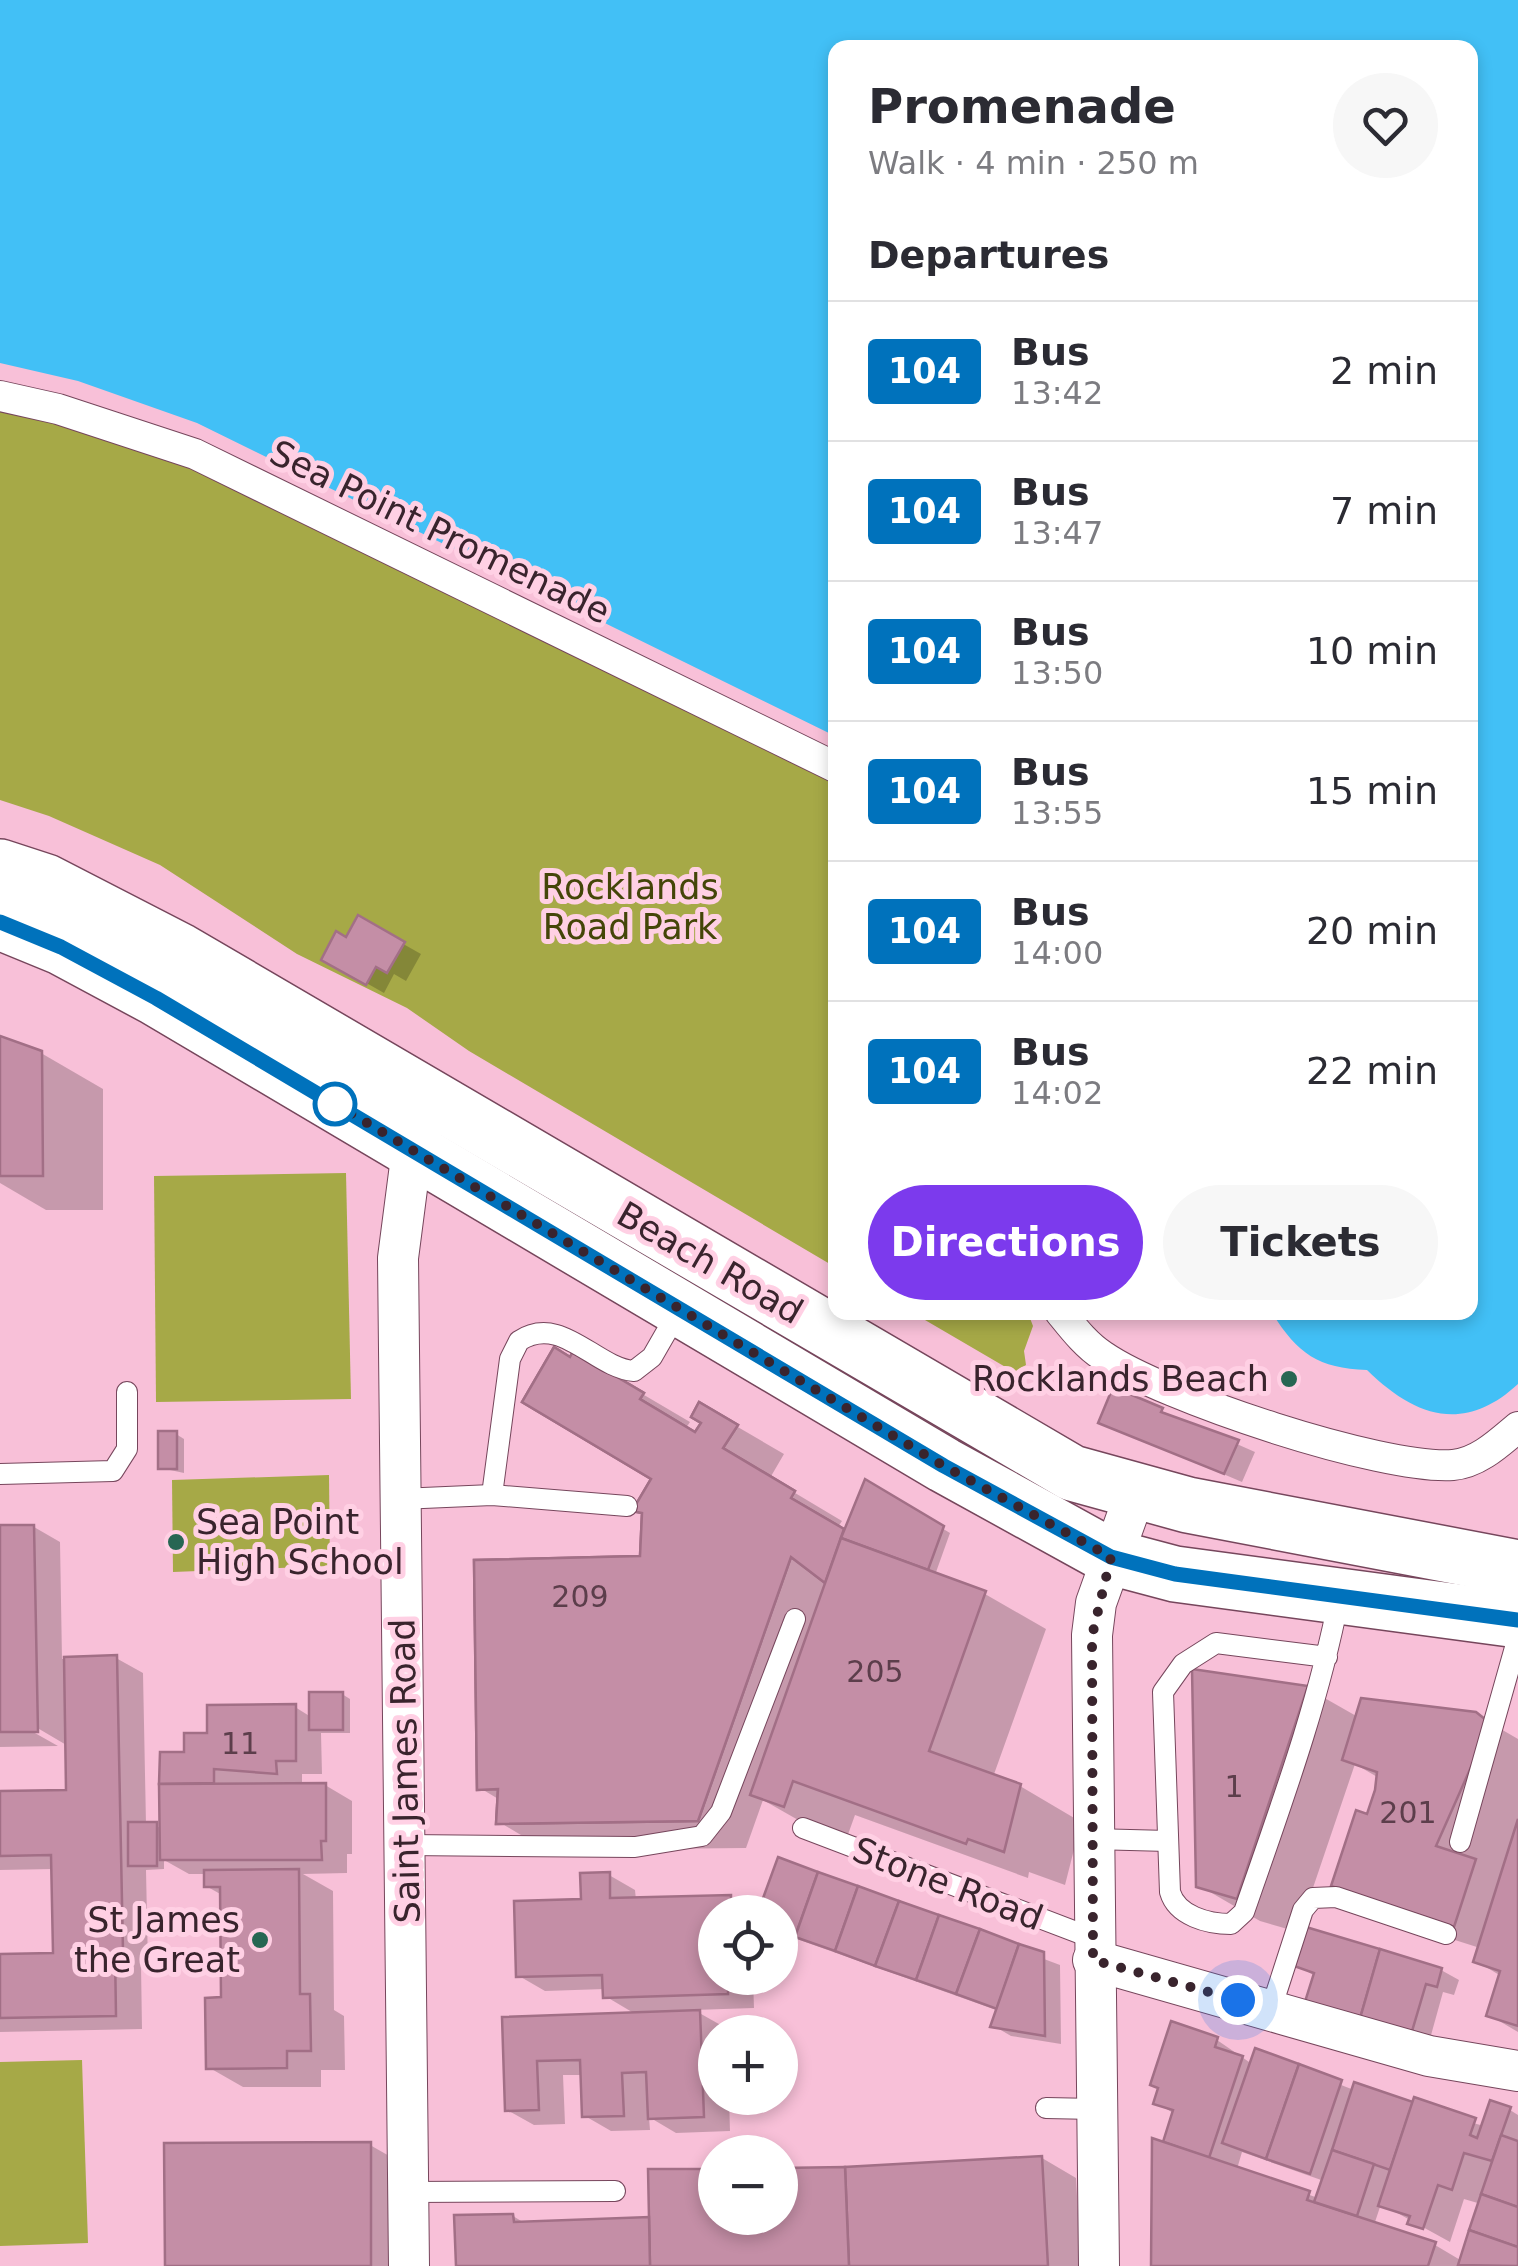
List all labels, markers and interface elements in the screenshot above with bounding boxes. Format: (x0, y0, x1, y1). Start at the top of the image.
button: heart (1333, 73, 1438, 178)
text: Promenade (868, 78, 1176, 134)
text: Walk · 4 min · 250 m (868, 144, 1199, 182)
text: Departures (868, 233, 1109, 277)
text: Bus (1011, 330, 1090, 374)
text: 2 min (1330, 349, 1438, 393)
text: 104 (888, 351, 961, 391)
text: 13:42 (1011, 374, 1103, 412)
street label: Sea Point Promenade (264, 432, 616, 632)
text: Bus (1011, 470, 1090, 514)
text: 7 min (1330, 489, 1438, 533)
text: 104 (888, 491, 961, 531)
text: 13:47 (1011, 514, 1103, 552)
text: Bus (1011, 610, 1090, 654)
text: 10 min (1306, 629, 1438, 673)
text: 104 (888, 631, 961, 671)
text: 13:50 (1011, 654, 1103, 692)
text: Bus (1011, 750, 1090, 794)
text: 15 min (1306, 769, 1438, 813)
text: 104 (888, 771, 961, 811)
text: 13:55 (1011, 794, 1103, 832)
park label: Rocklands Road Park (541, 867, 719, 947)
text: Bus (1011, 890, 1090, 934)
text: 20 min (1306, 909, 1438, 953)
text: 104 (888, 911, 961, 951)
text: 14:00 (1011, 934, 1103, 972)
text: Bus (1011, 1030, 1090, 1074)
text: 22 min (1306, 1049, 1438, 1093)
text: 104 (888, 1051, 961, 1091)
text: 14:02 (1011, 1074, 1103, 1112)
unlabelled marker (314, 1083, 356, 1125)
button: Directions (868, 1185, 1143, 1300)
button: Tickets (1163, 1185, 1438, 1300)
street label: Beach Road (610, 1194, 810, 1332)
place label: Rocklands Beach (972, 1359, 1269, 1399)
marker: Rocklands Beach (1278, 1368, 1300, 1390)
place label: Sea Point High School (196, 1502, 404, 1582)
marker: Sea Point High School (165, 1531, 187, 1553)
house number: 209 (551, 1579, 609, 1614)
street label: Saint James Road (382, 1618, 428, 1924)
house number: 205 (846, 1654, 904, 1689)
house number: 11 (221, 1726, 259, 1761)
house number: 1 (1224, 1769, 1244, 1804)
house number: 201 (1379, 1795, 1437, 1830)
street label: Stone Road (847, 1829, 1049, 1939)
map controls (698, 1895, 798, 2235)
button: locate (698, 1895, 798, 1995)
place label: St James the Great (74, 1900, 240, 1980)
marker: St James the Great (249, 1929, 271, 1951)
your location (1213, 1975, 1263, 2025)
button: + (698, 2015, 798, 2115)
button: − (698, 2135, 798, 2235)

